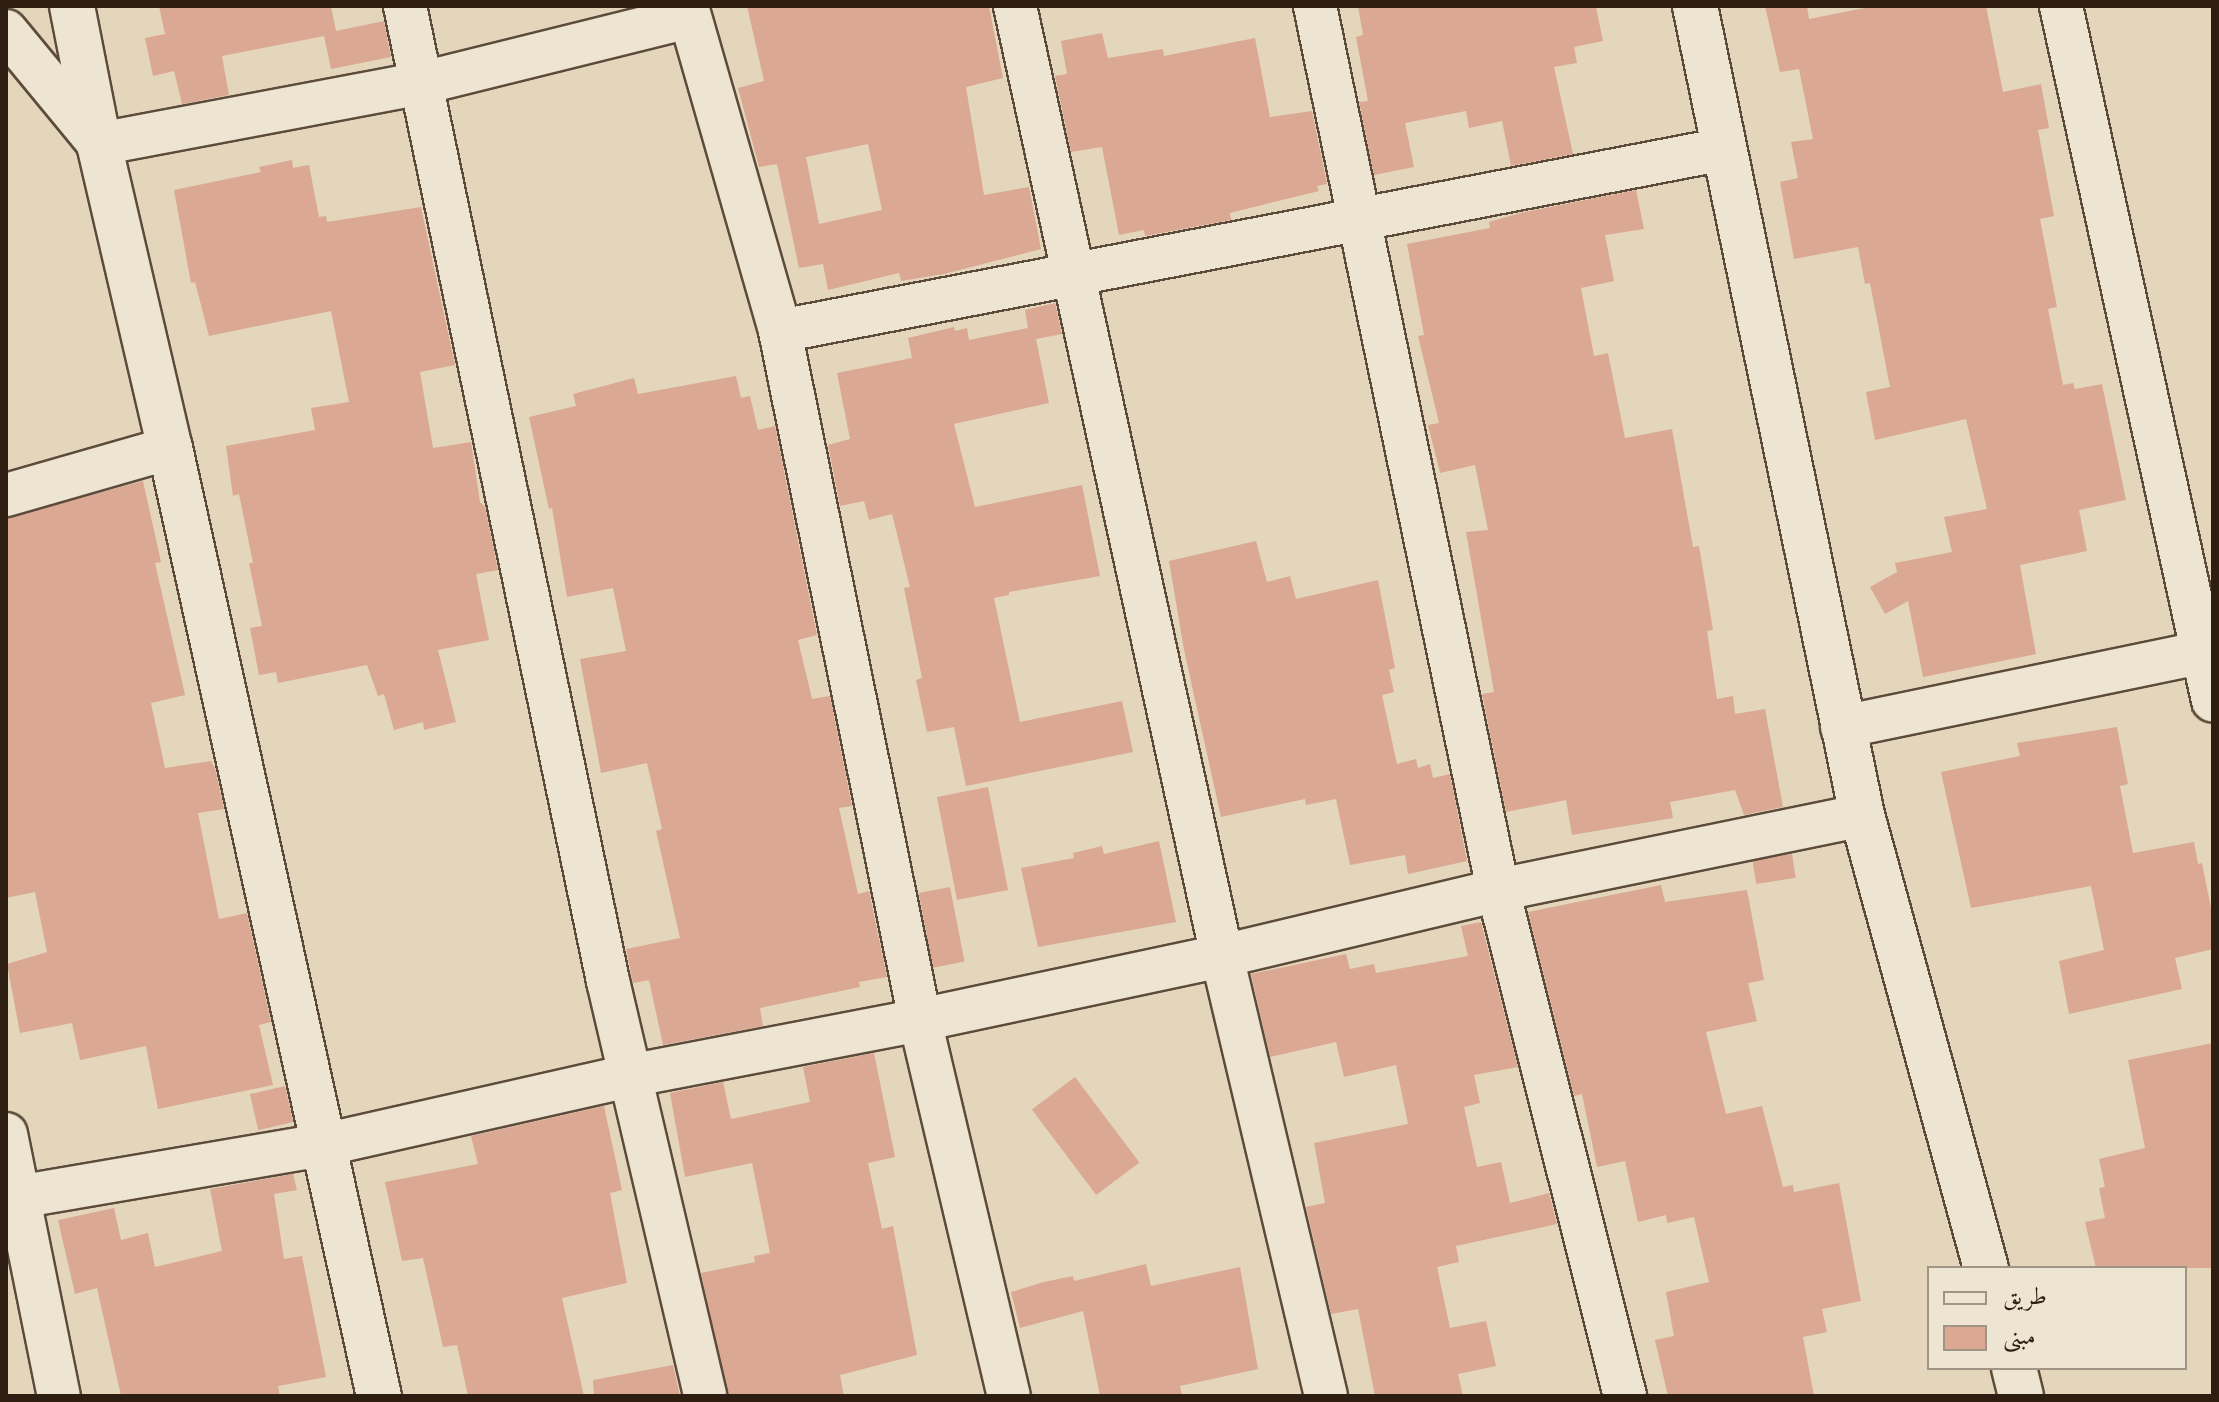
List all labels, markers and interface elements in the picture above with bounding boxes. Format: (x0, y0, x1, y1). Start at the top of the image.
legend (1927, 1266, 2187, 1370)
text: طريق (2003, 1281, 2047, 1311)
text: مبنى (2003, 1321, 2036, 1351)

